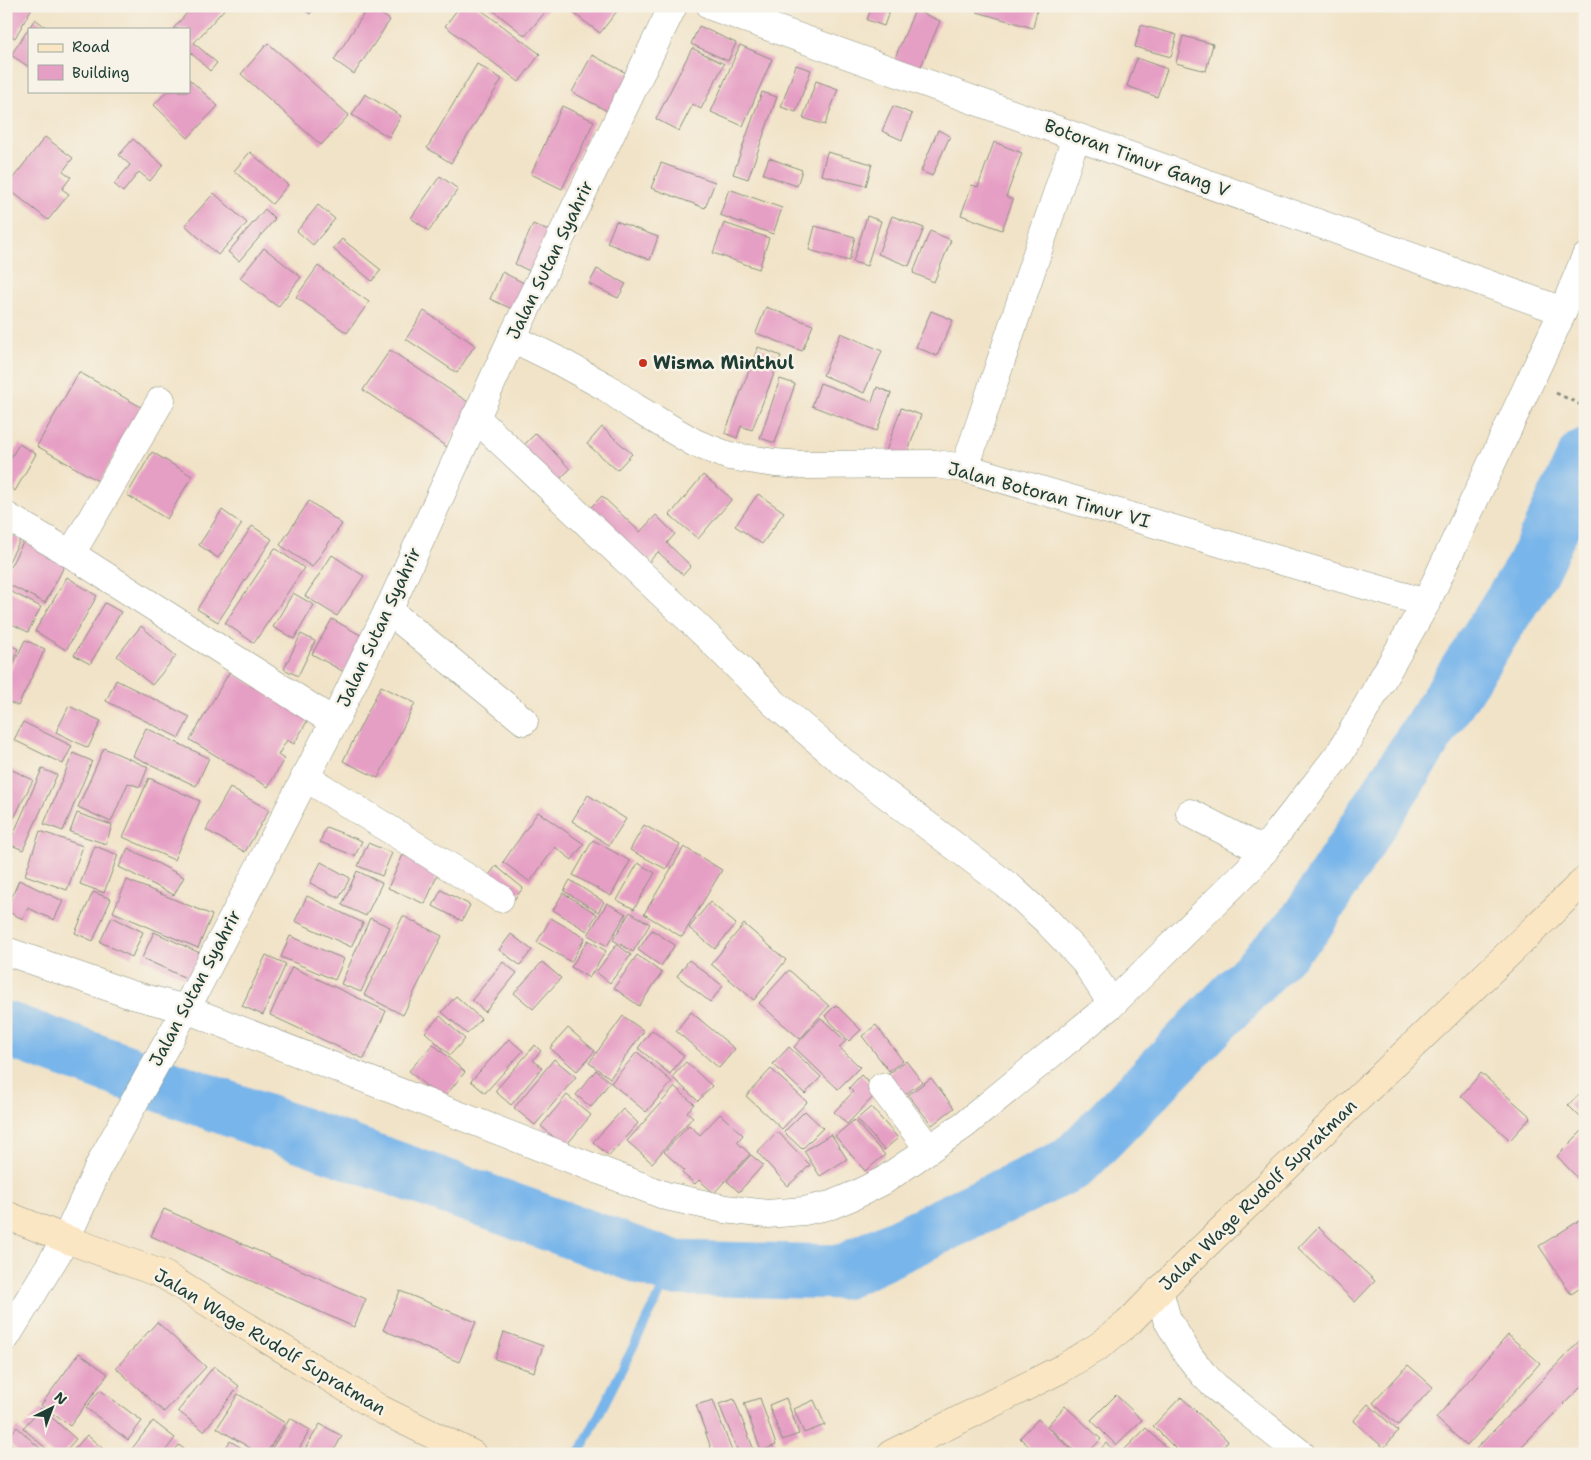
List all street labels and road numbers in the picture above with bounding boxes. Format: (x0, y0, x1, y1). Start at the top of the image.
street label: Botoran Timur Gang V (1041, 113, 1233, 203)
street label: Jalan Sutan Syahrir (501, 176, 599, 344)
street label: Jalan Botoran Timur VI (945, 456, 1153, 534)
street label: Jalan Sutan Syahrir (331, 543, 427, 711)
street label: Jalan Sutan Syahrir (144, 906, 246, 1070)
street label: Jalan Wage Rudolf Supratman (1154, 1094, 1362, 1296)
street label: Jalan Wage Rudolf Supratman (150, 1263, 390, 1421)

